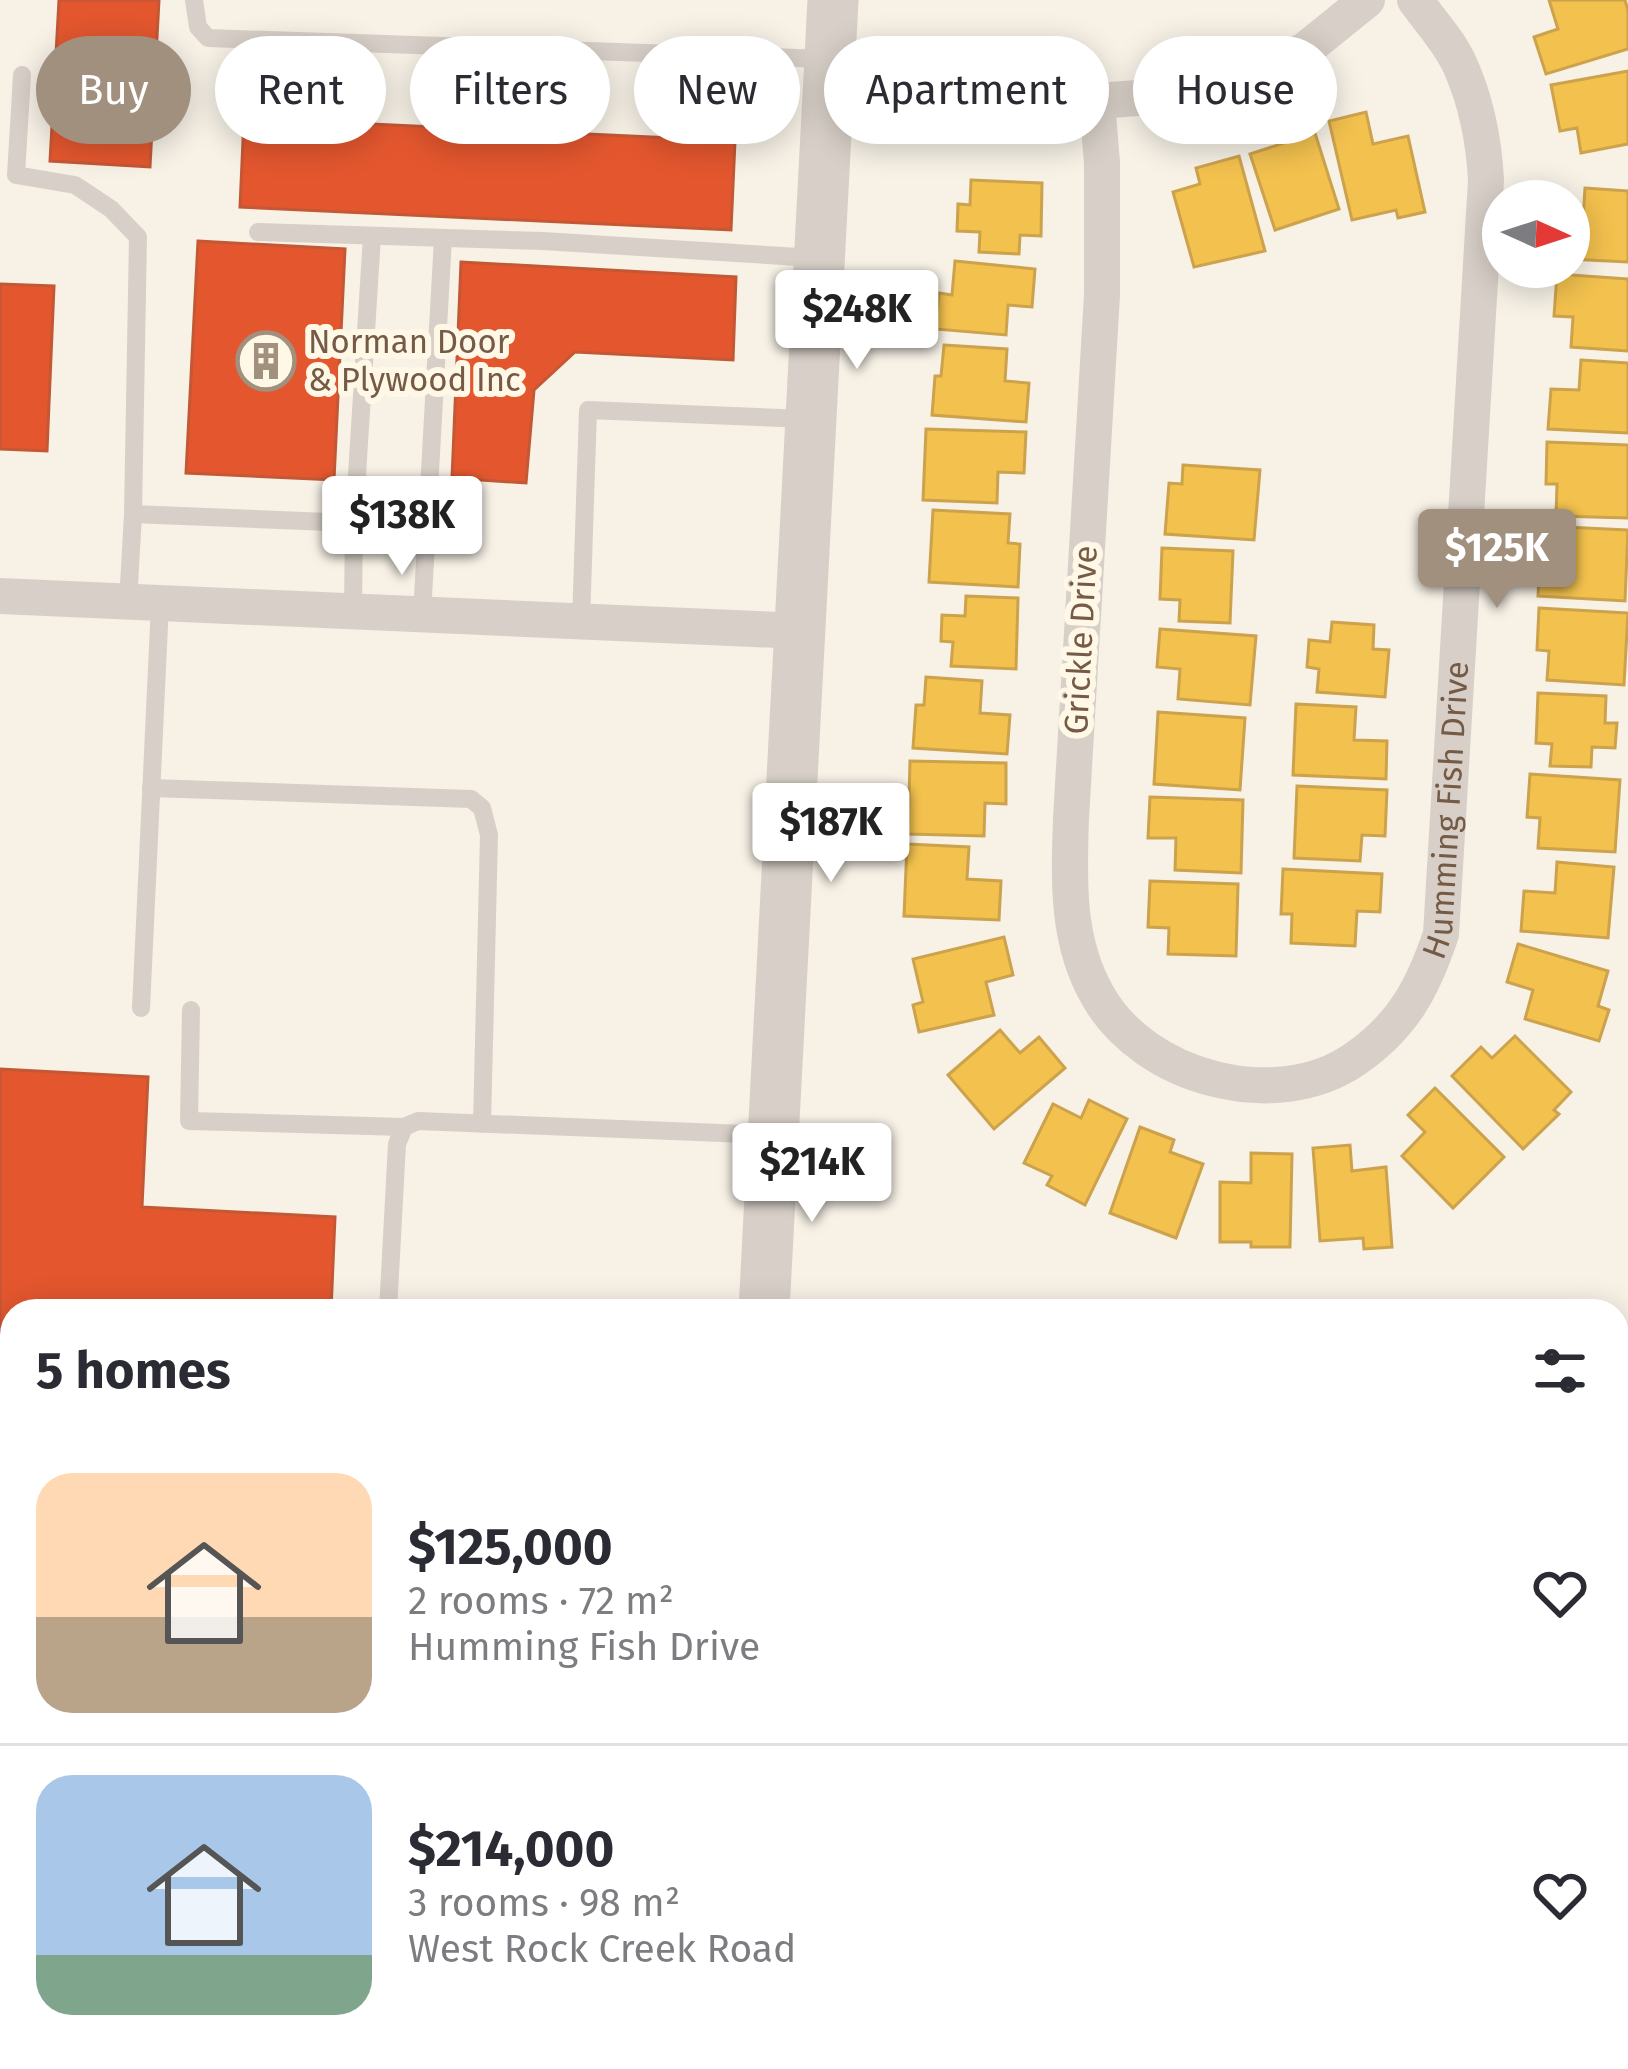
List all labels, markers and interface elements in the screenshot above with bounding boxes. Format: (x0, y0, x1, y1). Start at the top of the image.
chip: Buy (36, 36, 191, 144)
chip: Rent (215, 36, 386, 144)
chip: Filters (410, 36, 610, 144)
chip: New (634, 36, 800, 144)
chip: Apartment (824, 36, 1109, 144)
chip: House (1133, 36, 1337, 144)
north arrow (1482, 180, 1590, 288)
map controls (1482, 180, 1590, 288)
pin: $248K (773, 270, 941, 372)
text: $248K (802, 286, 912, 332)
place label: Norman Door & Plywood Inc (308, 322, 521, 400)
building icon: Norman Door & Plywood Inc (235, 330, 297, 392)
pin: $138K (318, 476, 486, 578)
text: $138K (349, 492, 455, 538)
pin: $125K (1413, 509, 1581, 611)
text: $125K (1445, 525, 1549, 571)
street label: Grickle Drive (1056, 545, 1106, 735)
street label: Humming Fish Drive (1414, 660, 1477, 964)
pin: $187K (747, 783, 915, 885)
text: $187K (779, 799, 883, 845)
pin: $214K (728, 1123, 896, 1225)
text: $214K (759, 1139, 865, 1185)
icon: filters (1527, 1338, 1593, 1404)
text: 5 homes (36, 1340, 231, 1402)
text: $125,000 (408, 1516, 613, 1578)
icon: home (132, 1521, 276, 1665)
icon: heart (1527, 1560, 1593, 1626)
text: 2 rooms · 72 m² (408, 1578, 674, 1624)
text: Humming Fish Drive (408, 1624, 760, 1670)
text: $214,000 (408, 1818, 614, 1880)
icon: home (132, 1823, 276, 1967)
icon: heart (1527, 1862, 1593, 1928)
text: 3 rooms · 98 m² (408, 1880, 680, 1926)
text: West Rock Creek Road (408, 1926, 796, 1972)

